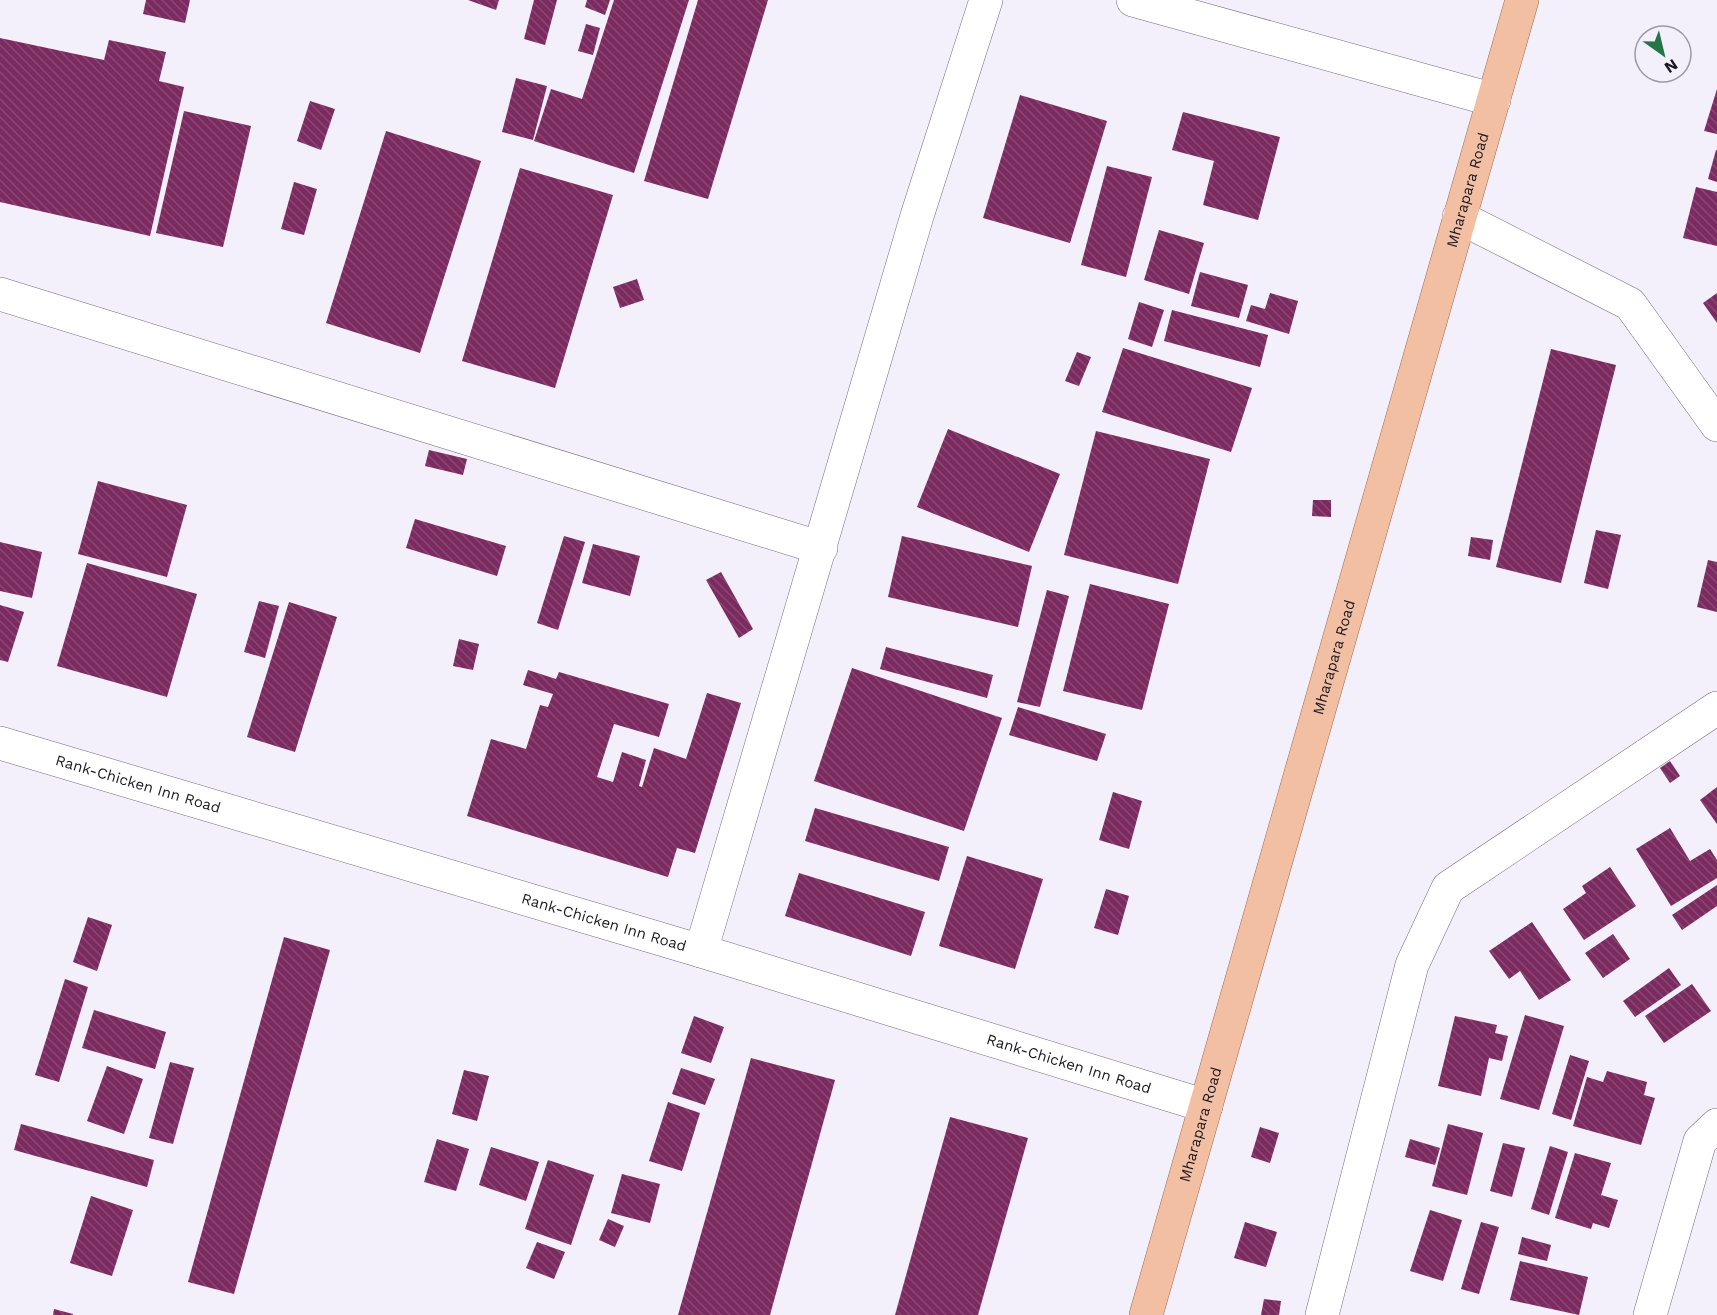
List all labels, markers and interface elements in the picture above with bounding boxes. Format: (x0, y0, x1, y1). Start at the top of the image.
north arrow (1633, 24, 1693, 84)
text: N (1661, 55, 1681, 77)
street label: Mharapara Road (1443, 131, 1493, 250)
street label: Mharapara Road (1309, 598, 1359, 717)
street label: Rank-Chicken Inn Road (53, 751, 223, 817)
street label: Rank-Chicken Inn Road (519, 889, 689, 955)
street label: Rank-Chicken Inn Road (984, 1030, 1153, 1098)
street label: Mharapara Road (1175, 1065, 1225, 1184)

